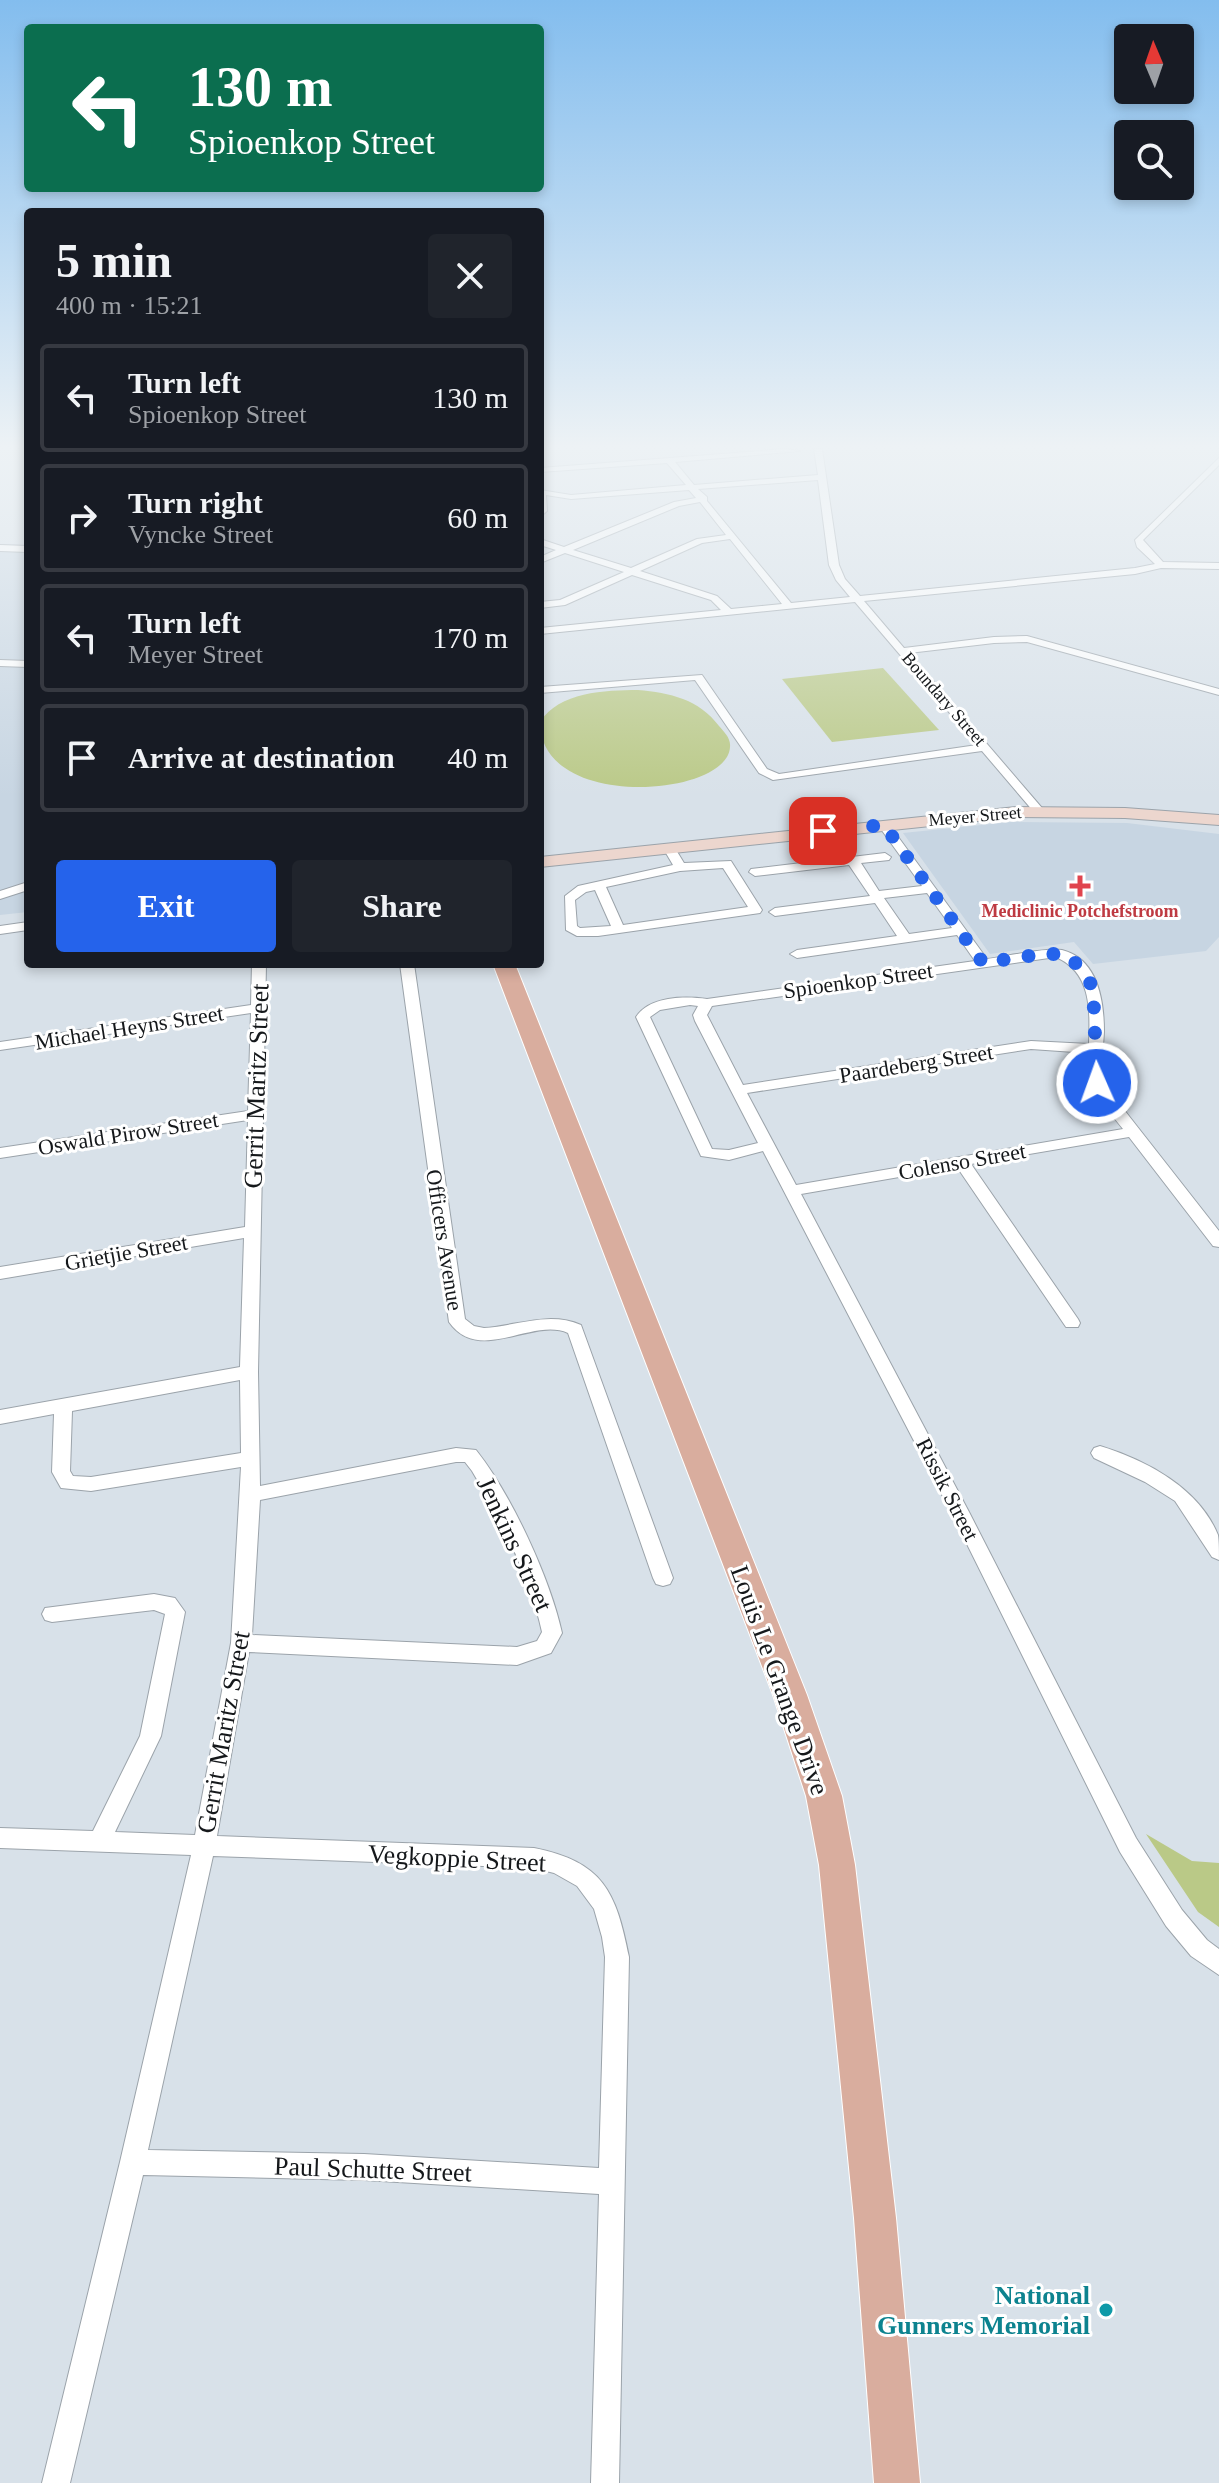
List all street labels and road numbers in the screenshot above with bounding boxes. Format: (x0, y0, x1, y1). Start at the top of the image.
street label: Boundary Street (898, 648, 990, 750)
street label: Meyer Street (928, 802, 1022, 830)
street label: Spioenkop Street (782, 958, 935, 1003)
street label: Gerrit Maritz Street (238, 982, 275, 1189)
street label: Michael Heyns Street (33, 1000, 225, 1055)
street label: Paardeberg Street (837, 1039, 995, 1088)
street label: Oswald Pirow Street (36, 1107, 220, 1160)
street label: Colenso Street (896, 1138, 1028, 1185)
street label: Officers Avenue (421, 1168, 468, 1313)
street label: Grietjie Street (63, 1229, 189, 1276)
street label: Rissik Street (911, 1434, 984, 1545)
street label: Jenkins Street (471, 1472, 559, 1617)
street label: Louis Le Grange Drive (725, 1562, 835, 1799)
street label: Gerrit Maritz Street (191, 1628, 256, 1836)
street label: Vegkoppie Street (367, 1839, 548, 1878)
street label: Paul Schutte Street (274, 2152, 473, 2187)

